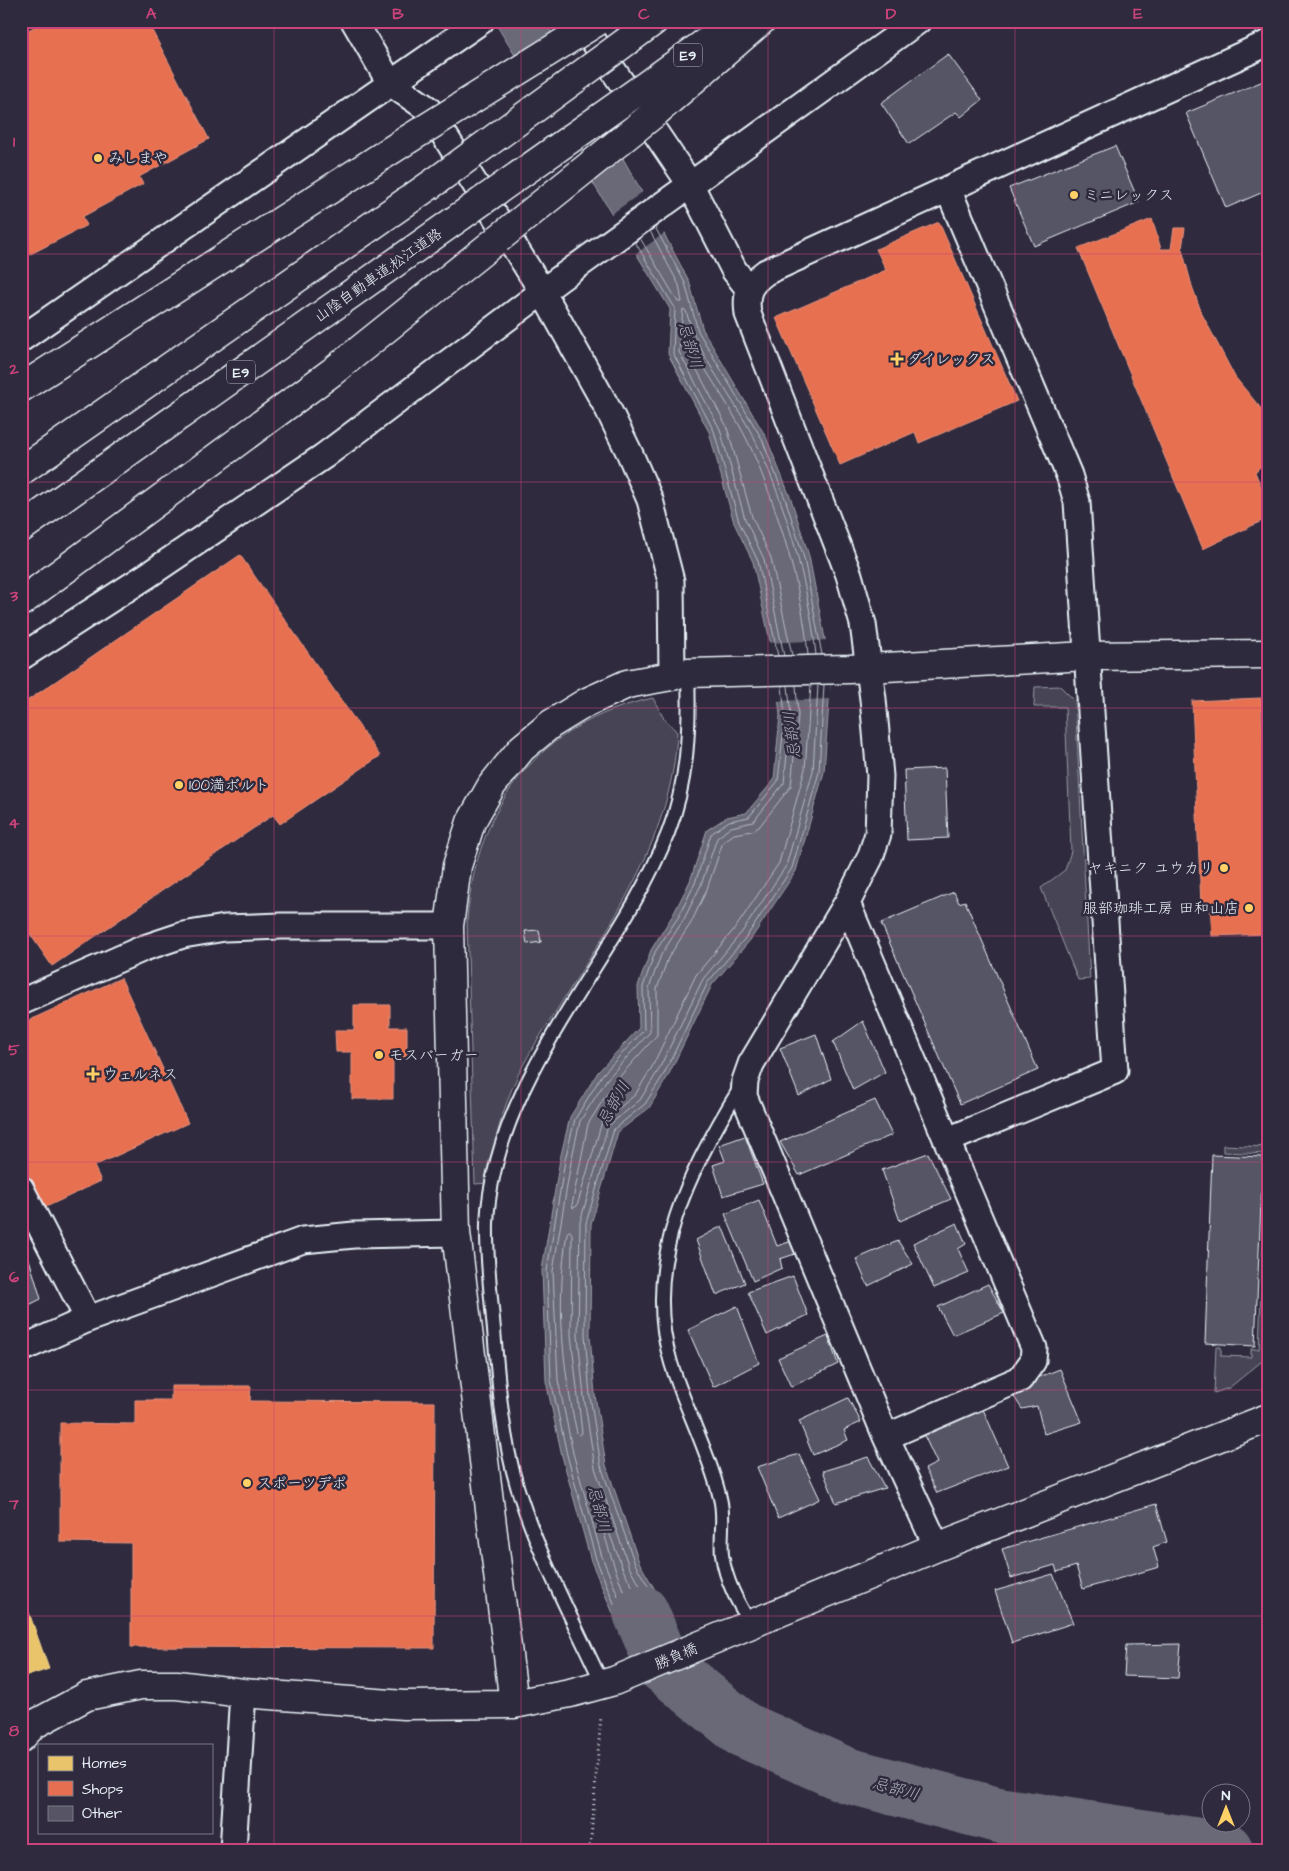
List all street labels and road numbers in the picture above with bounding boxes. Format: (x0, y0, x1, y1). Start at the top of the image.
road number: E9 (674, 44, 702, 66)
street label: 山陰自動車道;松江道路 (310, 223, 447, 328)
road number: E9 (227, 361, 255, 384)
street label: 勝負橋 (651, 1638, 701, 1675)

